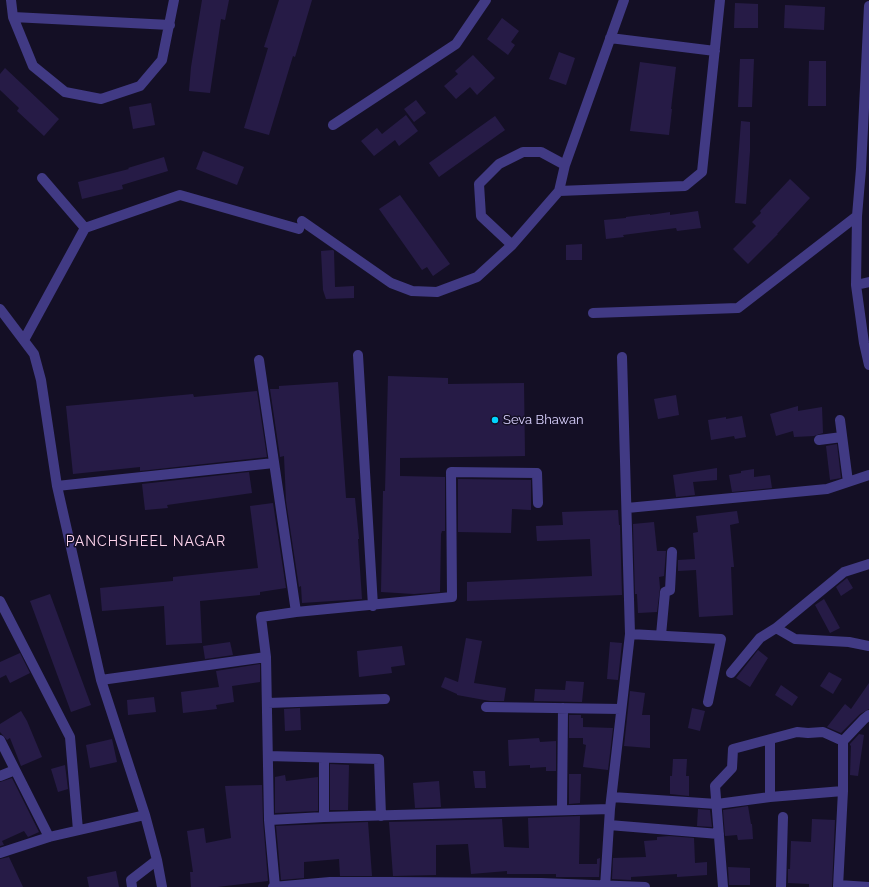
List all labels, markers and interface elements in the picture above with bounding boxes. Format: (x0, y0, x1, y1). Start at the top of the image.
place label: Seva Bhawan (503, 412, 584, 428)
marker: Seva Bhawan (490, 415, 500, 425)
district label: PANCHSHEEL NAGAR (66, 534, 226, 550)

